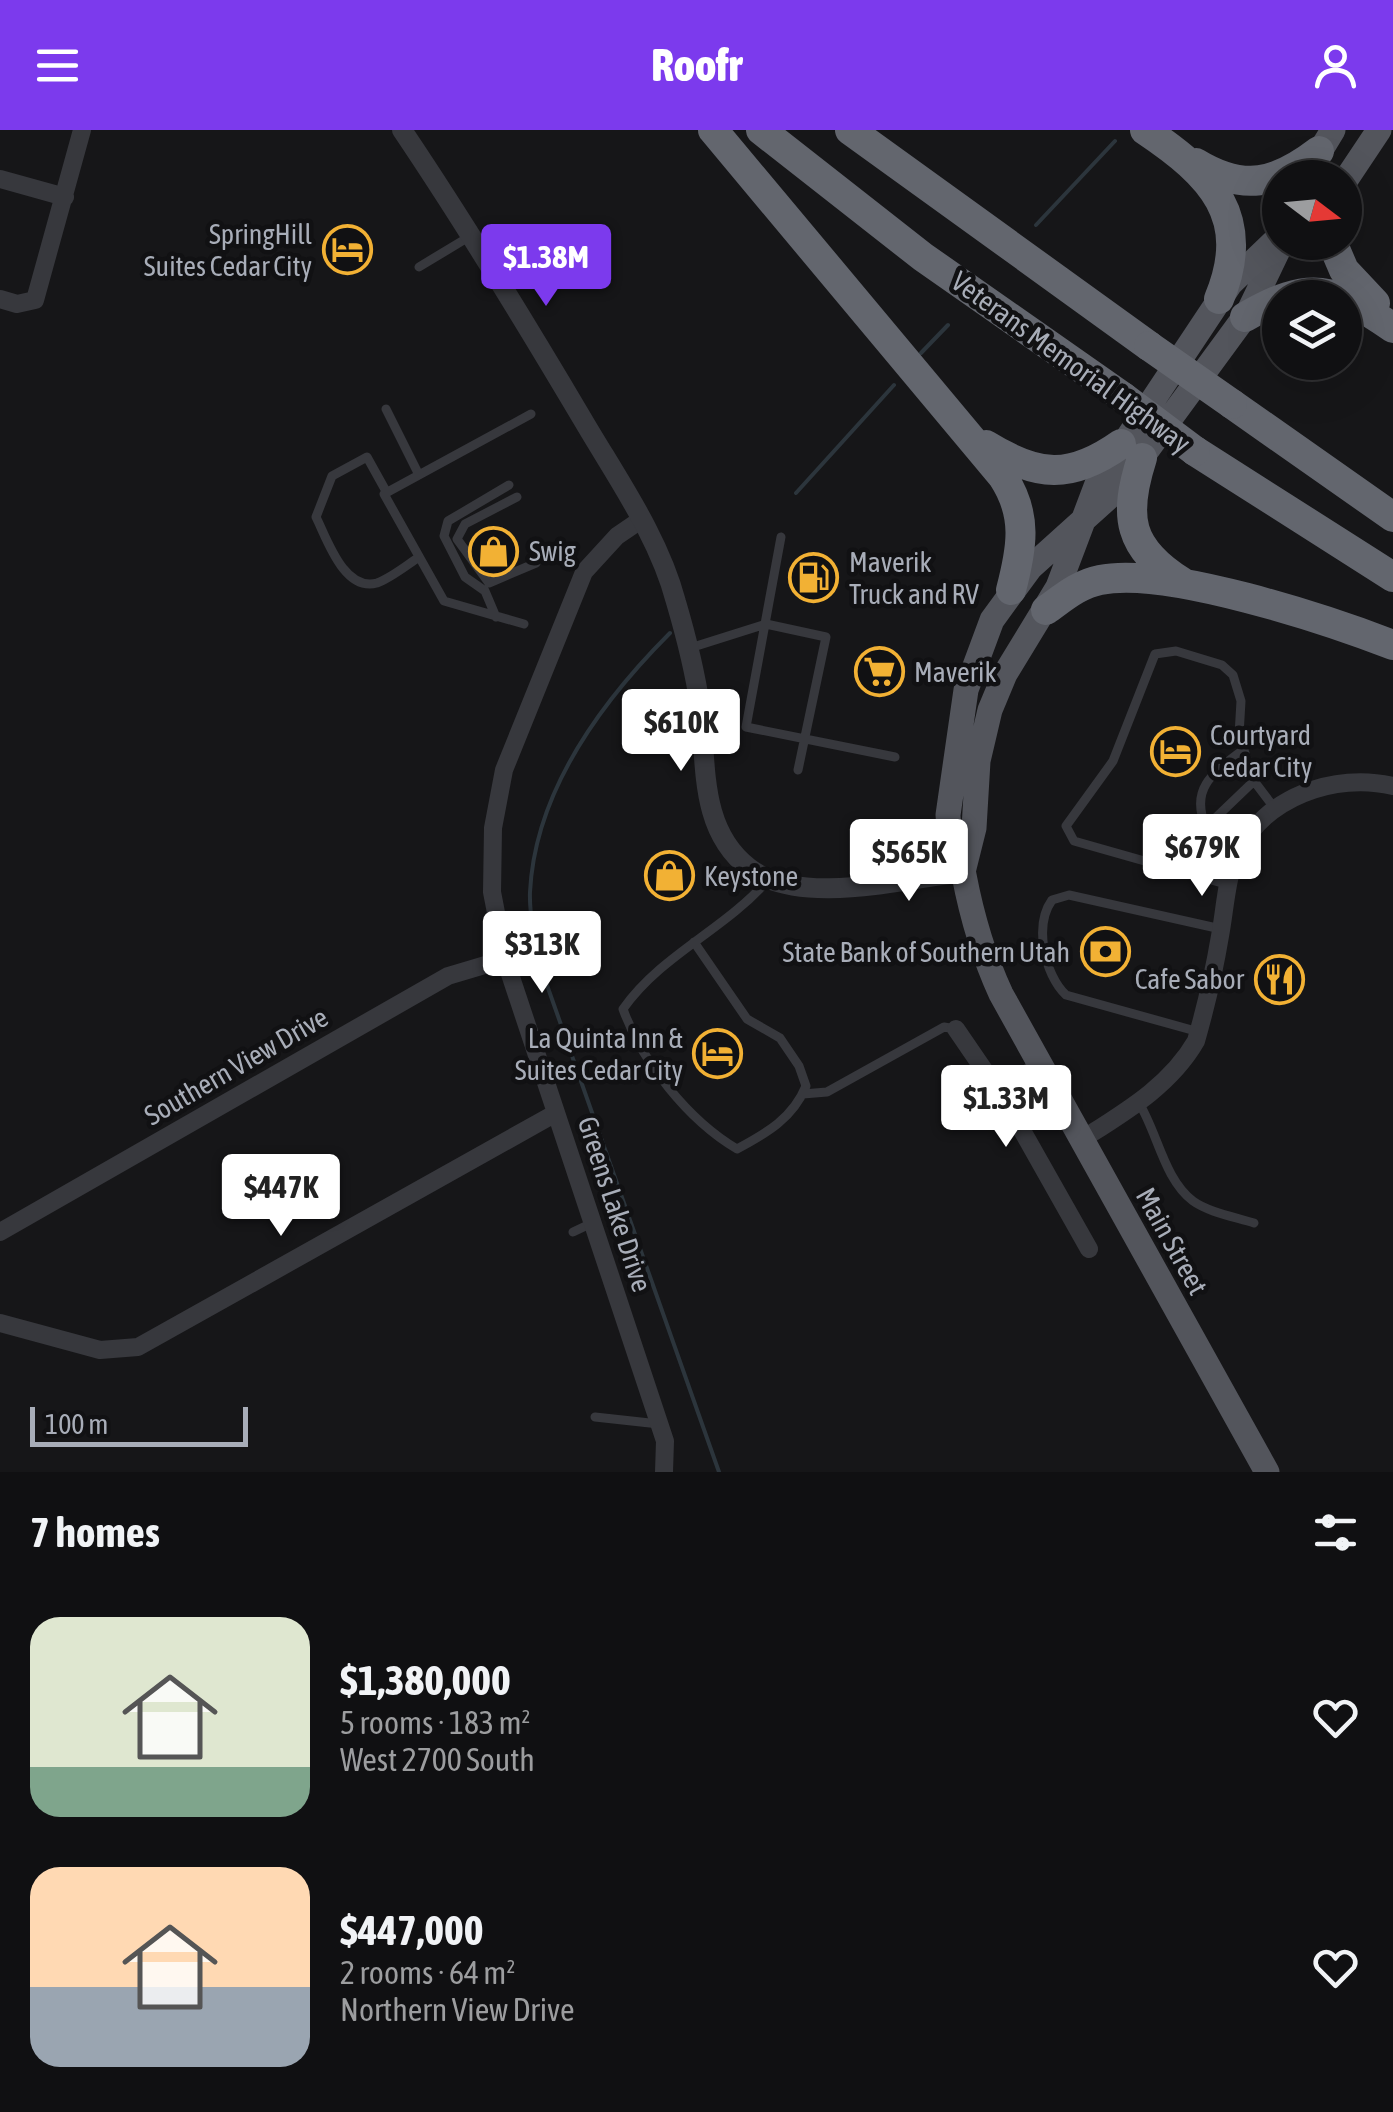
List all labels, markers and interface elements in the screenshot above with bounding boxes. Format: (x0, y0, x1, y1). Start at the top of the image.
icon: menu (30, 38, 85, 93)
icon: person (1308, 38, 1363, 93)
text: Roofr (651, 39, 742, 91)
north arrow (1262, 160, 1362, 260)
map controls (1262, 160, 1362, 380)
place label: SpringHill Suites Cedar City (144, 218, 313, 282)
hotel icon: SpringHill Suites Cedar City (321, 224, 373, 276)
pin: $1.38M (465, 224, 627, 309)
text: $1.38M (503, 238, 589, 275)
street label: Veterans Memorial Highway (945, 265, 1197, 459)
button: layers (1262, 280, 1362, 380)
shop icon: Swig (468, 525, 520, 577)
place label: Swig (529, 535, 576, 567)
place label: Maverik Truck and RV (849, 546, 979, 610)
fuel station icon: Maverik Truck and RV (788, 552, 840, 604)
supermarket icon: Maverik (853, 646, 905, 698)
place label: Maverik (914, 656, 997, 688)
pin: $610K (611, 689, 751, 774)
text: $610K (644, 703, 718, 740)
place label: Courtyard Cedar City (1210, 719, 1312, 783)
hotel icon: Courtyard Cedar City (1149, 725, 1201, 777)
pin: $679K (1132, 814, 1272, 899)
pin: $565K (839, 819, 979, 904)
text: $679K (1165, 828, 1239, 865)
text: $565K (872, 833, 946, 870)
shop icon: Keystone (643, 850, 695, 902)
place label: Keystone (704, 860, 798, 892)
pin: $313K (472, 911, 612, 996)
text: $313K (505, 925, 579, 962)
bank icon: State Bank of Southern Utah (1079, 926, 1131, 978)
place label: State Bank of Southern Utah (782, 936, 1070, 968)
restaurant icon: Cafe Sabor (1253, 953, 1305, 1005)
place label: Cafe Sabor (1135, 963, 1245, 995)
street label: Southern View Drive (139, 1001, 333, 1131)
place label: La Quinta Inn & Suites Cedar City (515, 1022, 683, 1086)
hotel icon: La Quinta Inn & Suites Cedar City (692, 1028, 744, 1080)
pin: $1.33M (925, 1065, 1087, 1150)
text: $1.33M (963, 1079, 1049, 1116)
street label: Greens Lake Drive (572, 1112, 658, 1296)
pin: $447K (211, 1154, 351, 1239)
text: $447K (244, 1168, 318, 1205)
street label: Main Street (1130, 1182, 1214, 1300)
scale bar (30, 1402, 248, 1446)
text: 100 m (45, 1408, 108, 1440)
icon: filters (1308, 1505, 1363, 1560)
text: 7 homes (30, 1508, 160, 1556)
text: $1,380,000 (340, 1656, 511, 1704)
icon: home (110, 1657, 230, 1777)
icon: heart (1308, 1690, 1363, 1745)
text: 5 rooms · 183 m² (340, 1704, 530, 1741)
text: West 2700 South (340, 1741, 535, 1778)
text: $447,000 (340, 1906, 484, 1954)
icon: home (110, 1907, 230, 2027)
icon: heart (1308, 1940, 1363, 1995)
text: 2 rooms · 64 m² (340, 1954, 515, 1991)
text: Northern View Drive (340, 1991, 575, 2028)

